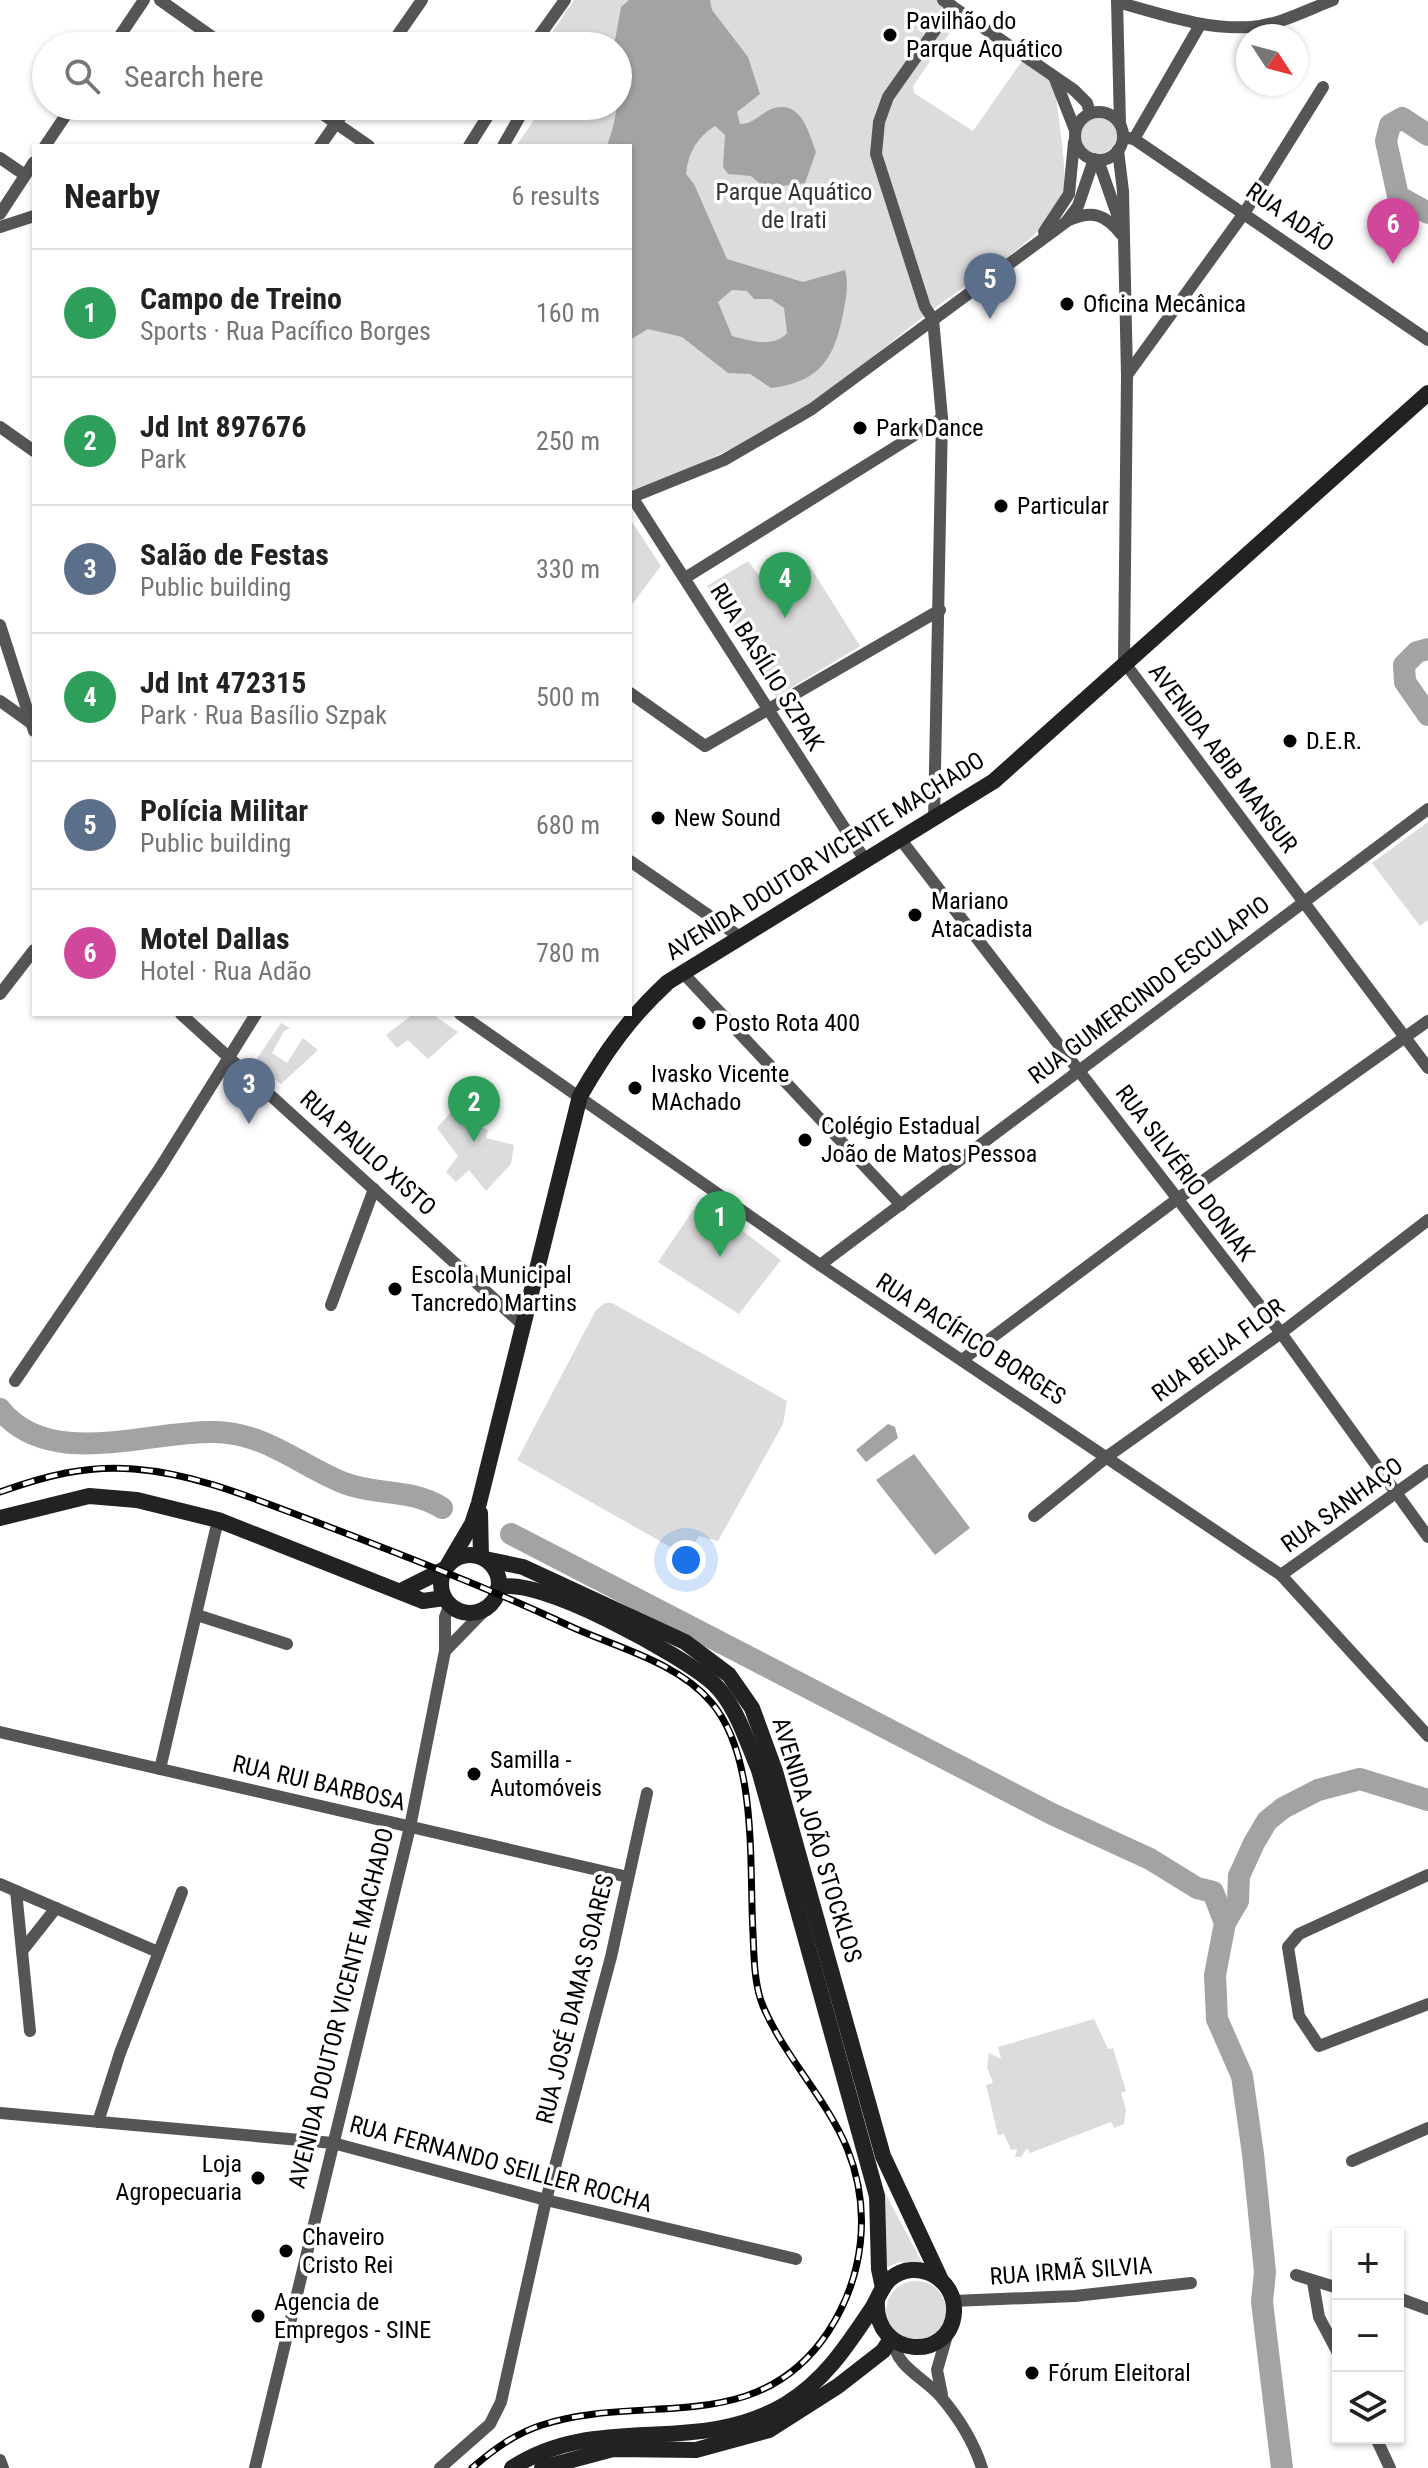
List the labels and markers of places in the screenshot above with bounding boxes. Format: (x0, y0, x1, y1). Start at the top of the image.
place label: Pavilhão do Parque Aquático (906, 7, 1063, 63)
marker: Pavilhão do Parque Aquático (881, 26, 899, 44)
pin: 6 (1367, 198, 1419, 264)
pin: 5 (964, 253, 1016, 319)
place label: Oficina Mecânica (1083, 290, 1246, 318)
marker: Oficina Mecânica (1058, 295, 1076, 313)
place label: Park Dance (876, 414, 983, 442)
marker: Park Dance (851, 419, 869, 437)
place label: Particular (1017, 492, 1109, 520)
marker: Particular (992, 497, 1010, 515)
pin: 4 (759, 552, 811, 618)
place label: D.E.R. (1306, 727, 1362, 755)
marker: D.E.R. (1281, 732, 1299, 750)
place label: New Sound (674, 804, 781, 832)
marker: New Sound (649, 809, 667, 827)
place label: Mariano Atacadista (931, 887, 1033, 943)
marker: Mariano Atacadista (906, 906, 924, 924)
place label: Posto Rota 400 (715, 1009, 860, 1037)
marker: Posto Rota 400 (690, 1014, 708, 1032)
pin: 3 (223, 1058, 275, 1124)
place label: Ivasko Vicente MAchado (651, 1060, 789, 1116)
pin: 2 (448, 1076, 500, 1142)
marker: Ivasko Vicente MAchado (626, 1079, 644, 1097)
place label: Colégio Estadual João de Matos Pessoa (821, 1112, 1037, 1168)
marker: Colégio Estadual João de Matos Pessoa (796, 1131, 814, 1149)
pin: 1 (694, 1191, 746, 1257)
place label: Escola Municipal Tancredo Martins (411, 1261, 577, 1317)
marker: Escola Municipal Tancredo Martins (386, 1280, 404, 1298)
place label: Samilla - Automóveis (490, 1746, 602, 1802)
marker: Samilla - Automóveis (465, 1765, 483, 1783)
place label: Loja Agropecuaria (116, 2150, 242, 2206)
marker: Loja Agropecuaria (249, 2169, 267, 2187)
place label: Chaveiro Cristo Rei (302, 2223, 393, 2279)
marker: Chaveiro Cristo Rei (277, 2242, 295, 2260)
place label: Agencia de Empregos - SINE (274, 2288, 431, 2344)
marker: Agencia de Empregos - SINE (249, 2307, 267, 2325)
place label: Fórum Eleitoral (1048, 2359, 1191, 2387)
marker: Fórum Eleitoral (1023, 2364, 1041, 2382)

